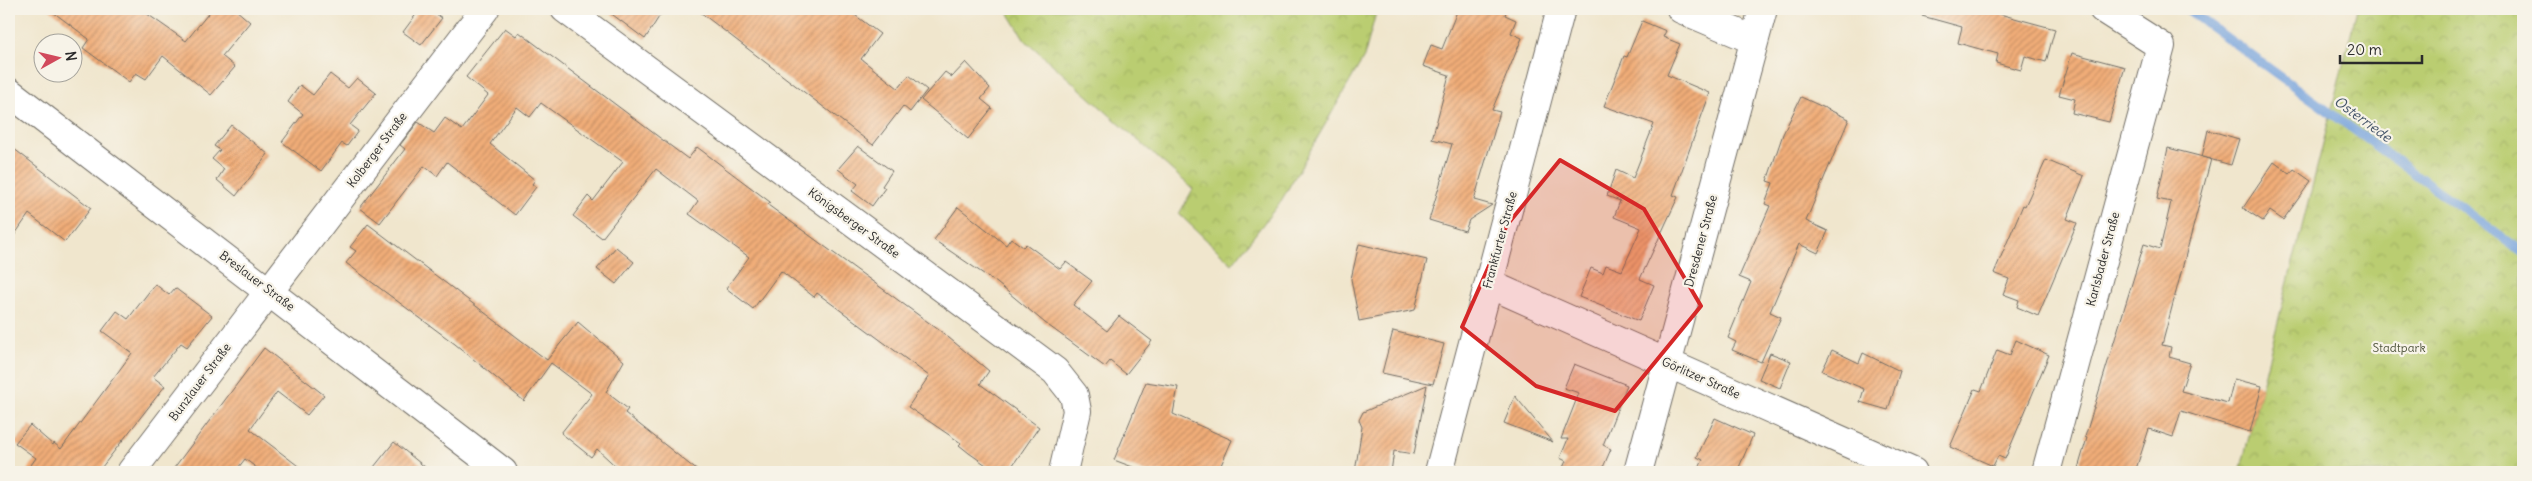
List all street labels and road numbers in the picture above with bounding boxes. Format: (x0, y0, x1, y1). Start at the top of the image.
street label: Kolberger Straße (343, 109, 410, 190)
street label: Königsberger Straße (806, 184, 903, 261)
street label: Frankfurter Straße (1479, 190, 1520, 290)
street label: Dresdener Straße (1681, 193, 1720, 289)
street label: Karlsbader Straße (2083, 210, 2122, 308)
street label: Breslauer Straße (217, 247, 298, 314)
street label: Bunzlauer Straße (166, 340, 234, 423)
street label: Görlitzer Straße (1660, 353, 1743, 402)

